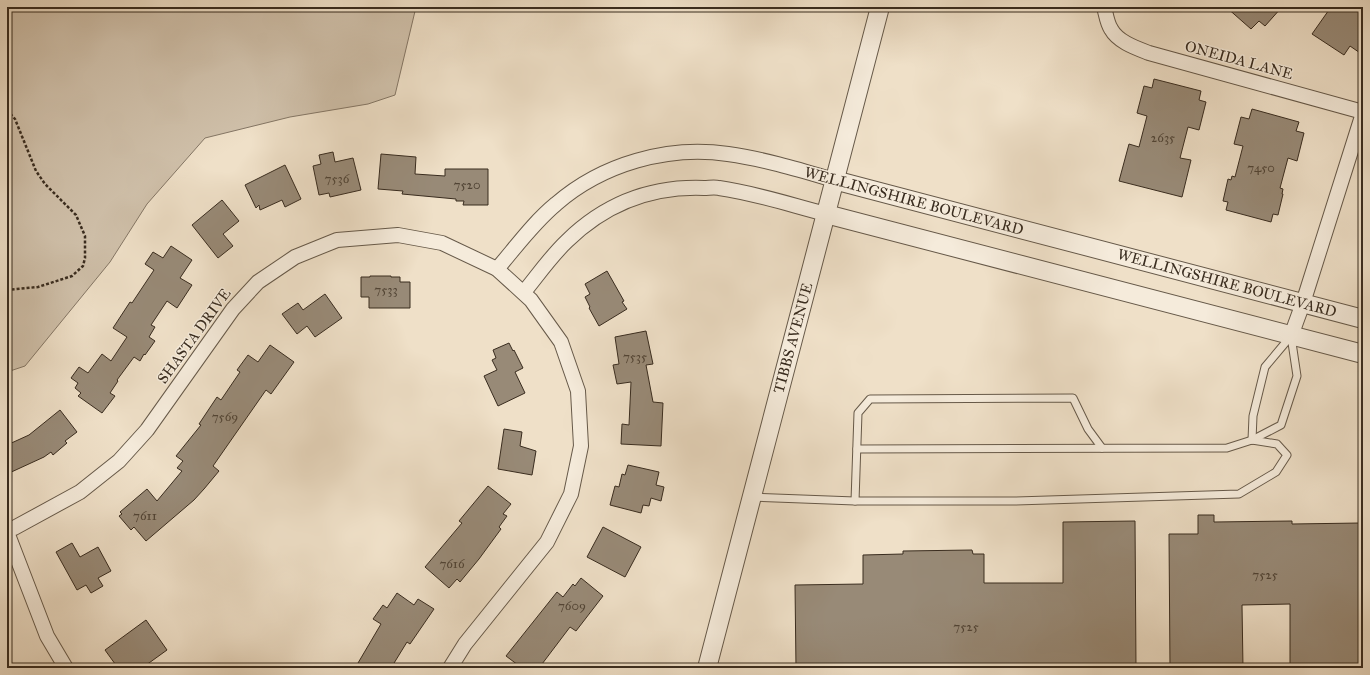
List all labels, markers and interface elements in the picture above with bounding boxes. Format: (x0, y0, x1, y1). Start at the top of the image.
street label: ONEIDA LANE (1183, 37, 1295, 83)
house number: 2635 (1151, 130, 1175, 146)
house number: 7450 (1247, 160, 1275, 176)
street label: WELLINGSHIRE BOULEVARD (802, 163, 1026, 239)
house number: 7536 (325, 171, 350, 187)
house number: 7520 (454, 177, 480, 193)
street label: WELLINGSHIRE BOULEVARD (1115, 245, 1339, 321)
street label: TIBBS AVENUE (770, 280, 816, 395)
house number: 7533 (374, 282, 398, 298)
street label: SHASTA DRIVE (153, 285, 235, 387)
house number: 7535 (623, 349, 647, 365)
house number: 7569 (212, 409, 238, 425)
house number: 7611 (133, 508, 157, 524)
house number: 7616 (439, 556, 465, 572)
house number: 7525 (1252, 567, 1278, 583)
house number: 7609 (558, 598, 586, 614)
house number: 7525 (953, 619, 979, 635)

